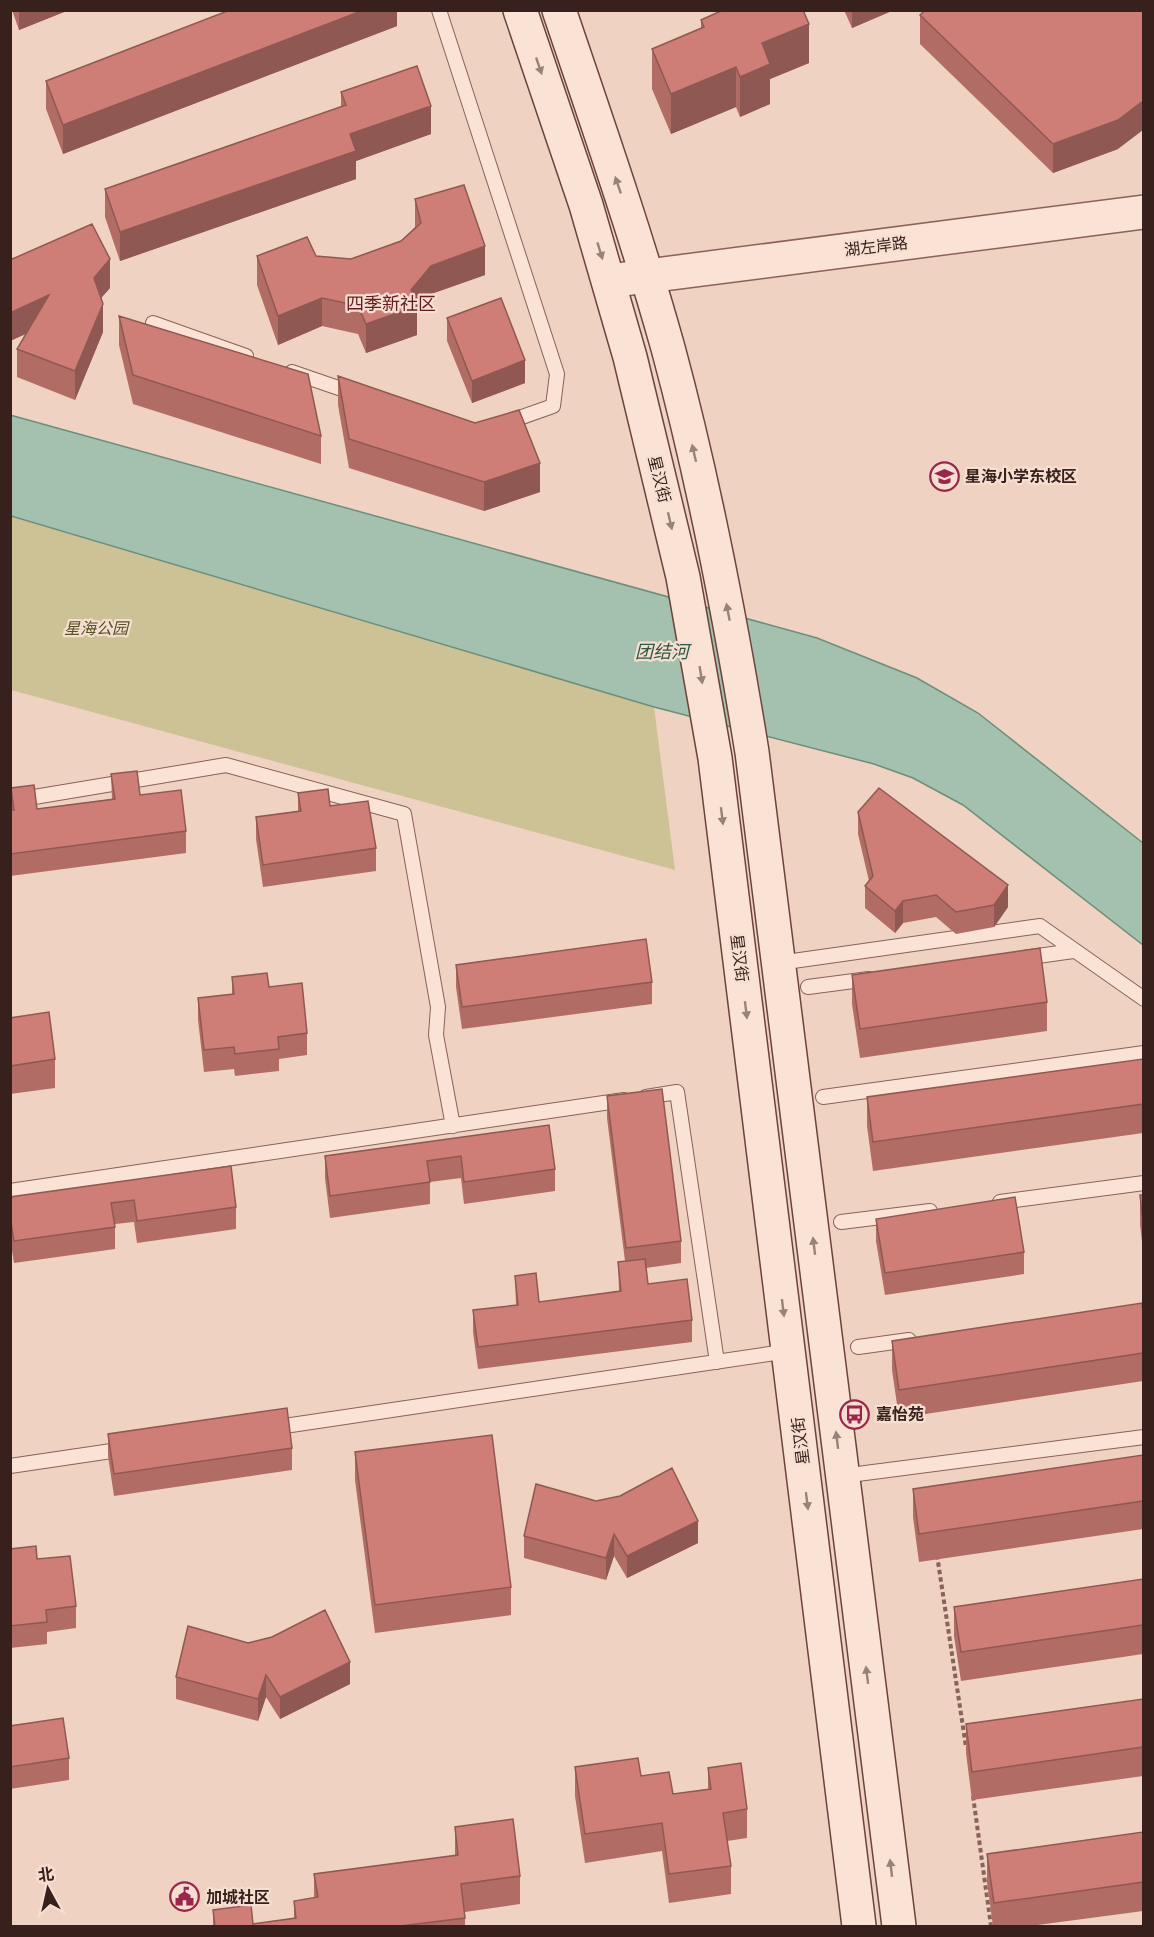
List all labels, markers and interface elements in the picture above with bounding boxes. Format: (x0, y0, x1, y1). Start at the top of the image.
one-way arrow (534, 57, 544, 75)
one-way arrow (613, 176, 622, 194)
street label: 湖左岸路 (843, 234, 909, 259)
one-way arrow (596, 242, 605, 260)
district label: 四季新社区 (346, 294, 436, 314)
one-way arrow (688, 444, 698, 462)
street label: 星汉街 (645, 454, 674, 504)
school or university icon: 星海小学东校区 (928, 460, 960, 492)
place label: 星海小学东校区 (965, 467, 1077, 485)
one-way arrow (666, 512, 675, 531)
one-way arrow (723, 602, 732, 621)
park label: 星海公园 (64, 620, 130, 637)
water label: 团结河 (635, 642, 692, 662)
one-way arrow (697, 666, 706, 685)
one-way arrow (717, 807, 727, 826)
street label: 星汉街 (728, 933, 751, 983)
one-way arrow (741, 1000, 751, 1019)
one-way arrow (809, 1237, 818, 1256)
one-way arrow (778, 1298, 788, 1317)
bus stop icon: 嘉怡苑 (839, 1398, 871, 1430)
place label: 嘉怡苑 (876, 1406, 924, 1423)
street label: 星汉街 (789, 1416, 812, 1466)
one-way arrow (832, 1430, 842, 1449)
one-way arrow (802, 1492, 812, 1511)
one-way arrow (862, 1665, 871, 1684)
north arrow (18, 1859, 78, 1919)
one-way arrow (887, 1859, 896, 1878)
text: 北 (37, 1865, 55, 1884)
public building icon: 加城社区 (169, 1881, 201, 1913)
place label: 加城社区 (206, 1888, 270, 1906)

